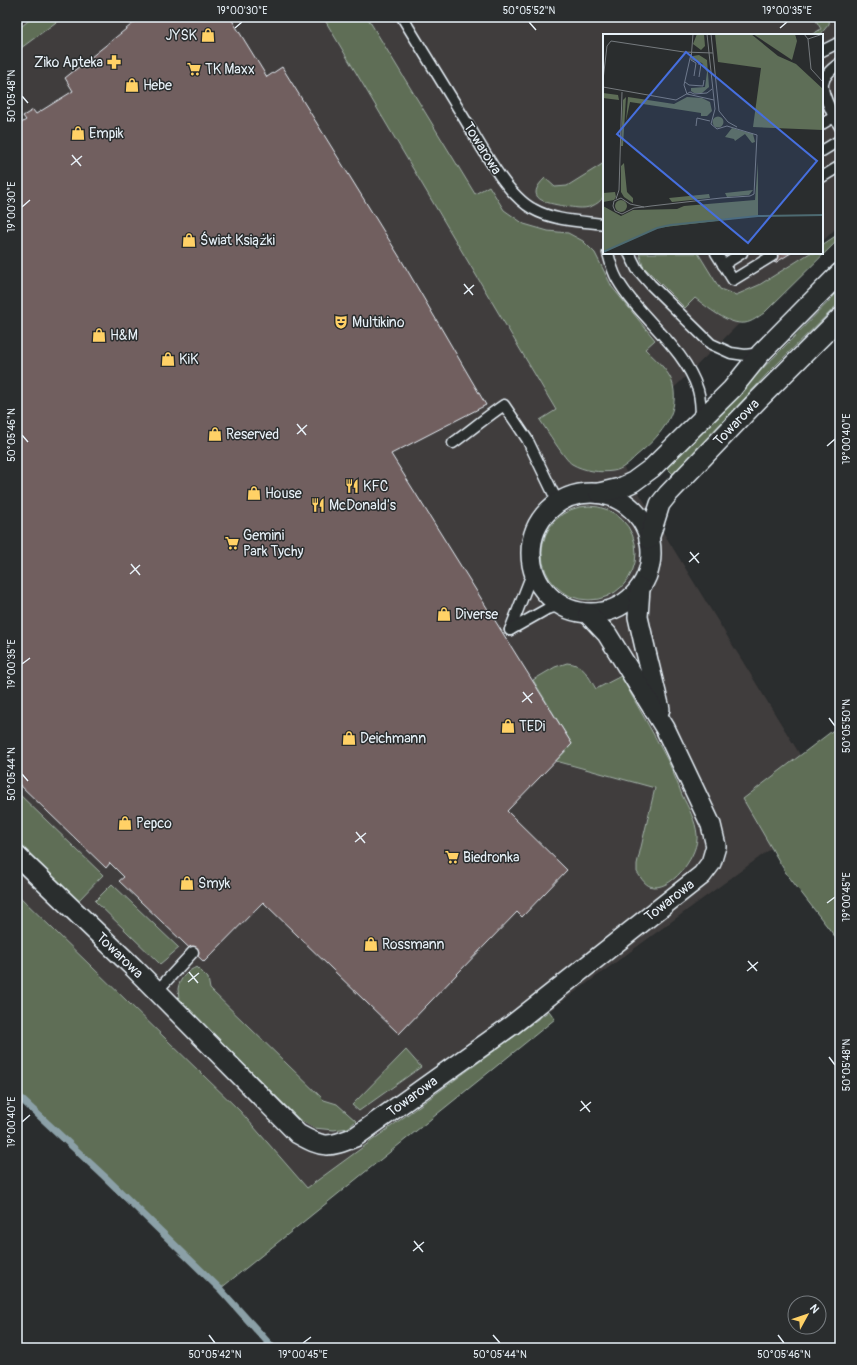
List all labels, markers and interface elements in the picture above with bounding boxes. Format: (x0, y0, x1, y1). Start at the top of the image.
text: 19°00'30"E (217, 5, 267, 17)
text: 50°05'52"N (503, 5, 556, 17)
text: 19°00'35"E (762, 5, 812, 17)
place label: JYSK (166, 27, 198, 44)
shop icon: JYSK (200, 27, 216, 43)
inset map (603, 34, 823, 254)
place label: Ziko Apteka (34, 54, 103, 71)
pharmacy icon: Ziko Apteka (106, 54, 122, 70)
supermarket icon: TK Maxx (186, 61, 202, 77)
place label: TK Maxx (205, 61, 255, 78)
text: 50°05'48"N (6, 70, 18, 122)
shop icon: Hebe (124, 77, 140, 93)
place label: Hebe (143, 77, 172, 94)
street label: Towarowa (460, 119, 505, 178)
shop icon: Empik (70, 125, 86, 141)
place label: Empik (89, 125, 124, 142)
text: 19°00'30"E (6, 182, 18, 232)
place label: Świat Książki (200, 231, 276, 249)
shop icon: Świat Książki (181, 232, 197, 248)
theatre icon: Multikino (333, 314, 349, 330)
place label: Multikino (352, 314, 405, 331)
shop icon: H&M (91, 327, 107, 343)
place label: H&M (110, 327, 138, 344)
shop icon: KiK (160, 351, 176, 367)
place label: KiK (179, 351, 199, 368)
street label: Towarowa (710, 395, 763, 449)
text: 50°05'46"N (6, 408, 18, 462)
text: 19°00'40"E (841, 414, 853, 464)
shop icon: Reserved (207, 426, 223, 442)
place label: Reserved (226, 426, 279, 443)
restaurant icon: KFC (344, 478, 360, 494)
place label: KFC (363, 478, 389, 495)
shop icon: House (246, 485, 262, 501)
place label: House (265, 485, 302, 502)
restaurant icon: McDonald's (310, 497, 326, 513)
place label: McDonald's (329, 497, 397, 514)
place label: Gemini Park Tychy (243, 527, 304, 560)
supermarket icon: Gemini Park Tychy (224, 535, 240, 551)
shop icon: Diverse (436, 606, 452, 622)
place label: Diverse (455, 606, 498, 623)
text: 19°00'35"E (6, 639, 18, 689)
text: 50°05'50"N (841, 699, 853, 753)
shop icon: TEDi (500, 718, 516, 734)
place label: TEDi (519, 718, 546, 735)
shop icon: Deichmann (341, 730, 357, 746)
place label: Deichmann (360, 730, 426, 747)
text: 50°05'44"N (6, 747, 18, 801)
shop icon: Pepco (117, 815, 133, 831)
place label: Pepco (136, 815, 172, 832)
supermarket icon: Biedronka (444, 849, 460, 865)
place label: Biedronka (463, 849, 520, 866)
text: 19°00'45"E (841, 872, 853, 922)
shop icon: Smyk (179, 875, 195, 891)
place label: Smyk (198, 875, 231, 892)
street label: Towarowa (641, 876, 698, 925)
street label: Towarowa (93, 929, 147, 982)
shop icon: Rossmann (363, 936, 379, 952)
place label: Rossmann (382, 936, 445, 953)
text: 50°05'48"N (841, 1039, 853, 1091)
street label: Towarowa (384, 1072, 441, 1120)
text: 19°00'40"E (6, 1097, 18, 1147)
north arrow (787, 1295, 827, 1335)
text: N (807, 1302, 822, 1316)
text: 50°05'42"N (188, 1349, 242, 1361)
text: 19°00'45"E (278, 1349, 328, 1361)
text: 50°05'44"N (473, 1349, 527, 1361)
text: 50°05'46"N (757, 1349, 811, 1361)

